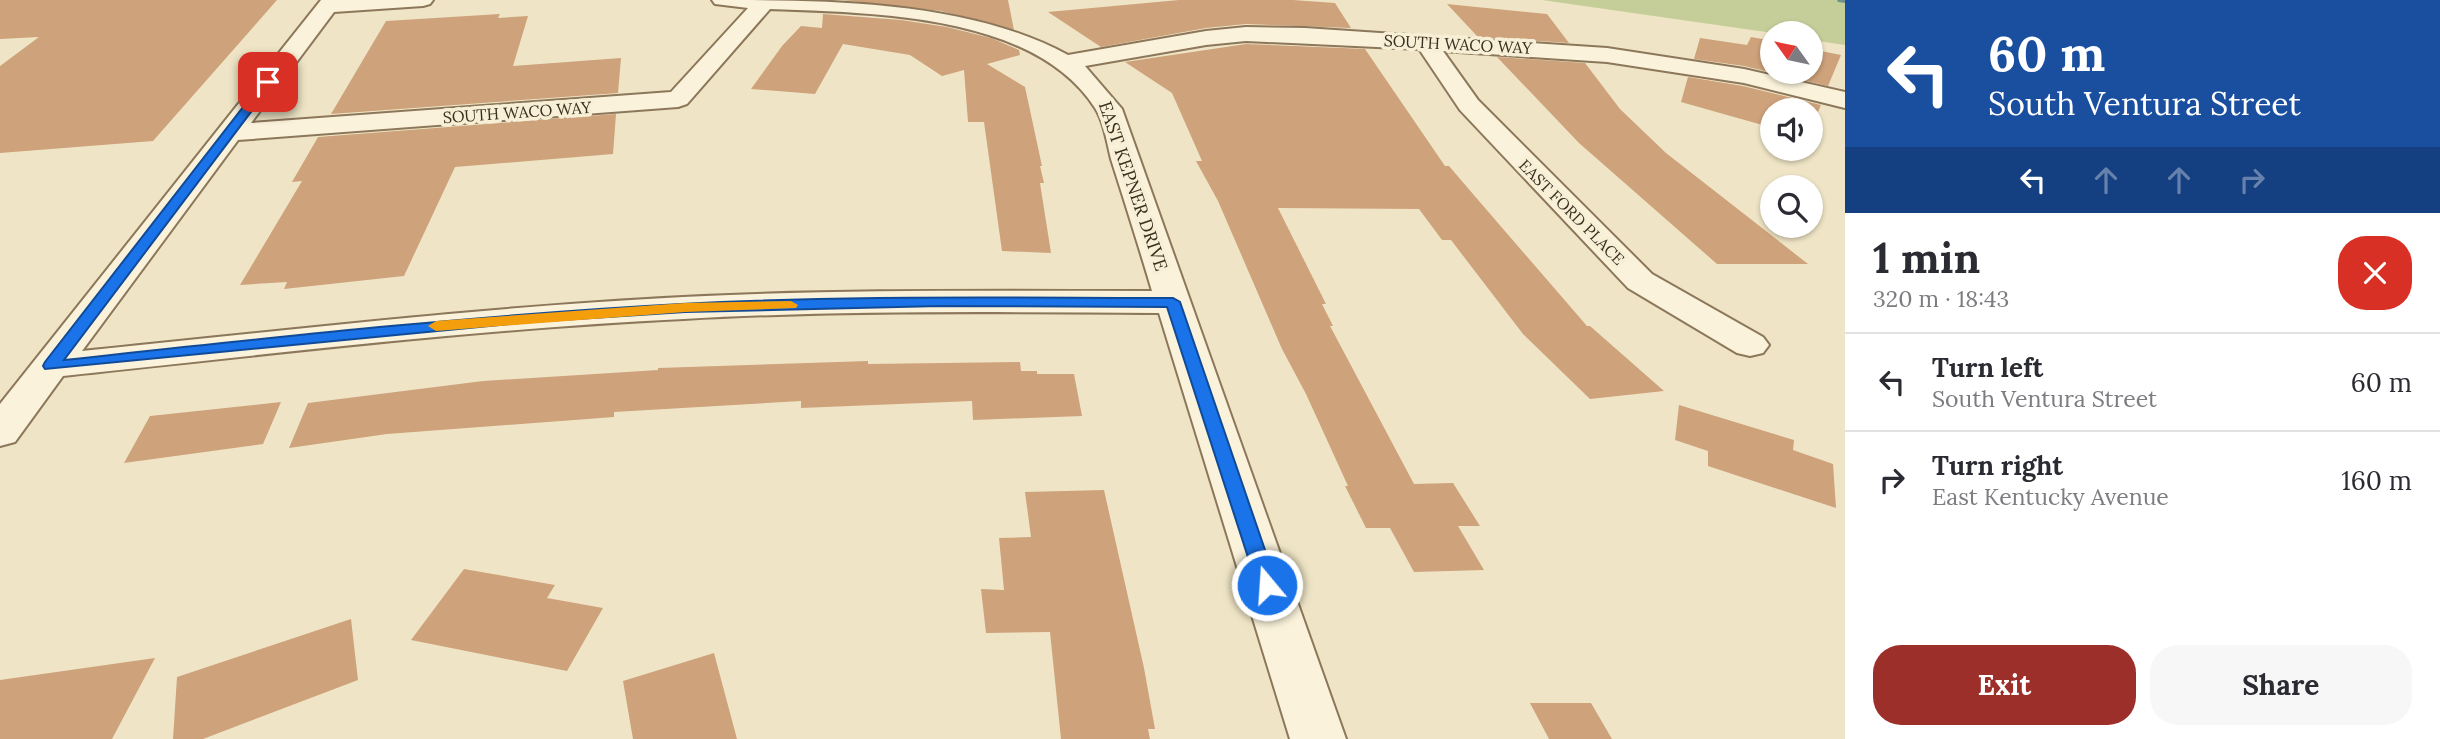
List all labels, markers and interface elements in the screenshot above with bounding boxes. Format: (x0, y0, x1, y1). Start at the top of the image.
north arrow (1760, 21, 1824, 84)
map controls (1760, 21, 1823, 238)
text: 60 m (1988, 22, 2105, 84)
icon: left (1873, 28, 1964, 119)
street label: SOUTH WACO WAY (1383, 30, 1534, 58)
pin (238, 52, 298, 112)
icon: arrive (249, 63, 287, 101)
text: South Ventura Street (1988, 83, 2301, 124)
street label: SOUTH WACO WAY (442, 97, 593, 127)
street label: EAST KEPNER DRIVE (1094, 98, 1173, 274)
button: sound (1760, 98, 1823, 161)
street label: EAST FORD PLACE (1515, 155, 1629, 269)
icon: left (2014, 161, 2052, 199)
icon: ahead (2087, 161, 2125, 199)
icon: ahead (2160, 161, 2198, 199)
icon: right (2233, 161, 2271, 199)
button: search (1760, 175, 1823, 238)
text: 1 min (1873, 231, 1980, 285)
button: close (2338, 236, 2412, 310)
text: 320 m · 18:43 (1873, 284, 2009, 313)
text: Turn left (1932, 351, 2043, 384)
icon: left (1873, 363, 1911, 401)
text: 60 m (2351, 366, 2412, 399)
text: South Ventura Street (1932, 384, 2157, 413)
text: Turn right (1932, 449, 2063, 482)
icon: right (1873, 461, 1911, 499)
text: 160 m (2341, 464, 2412, 497)
text: East Kentucky Avenue (1932, 482, 2169, 511)
position arrow (1230, 548, 1304, 622)
button: Exit (1873, 645, 2136, 725)
button: Share (2150, 645, 2412, 725)

